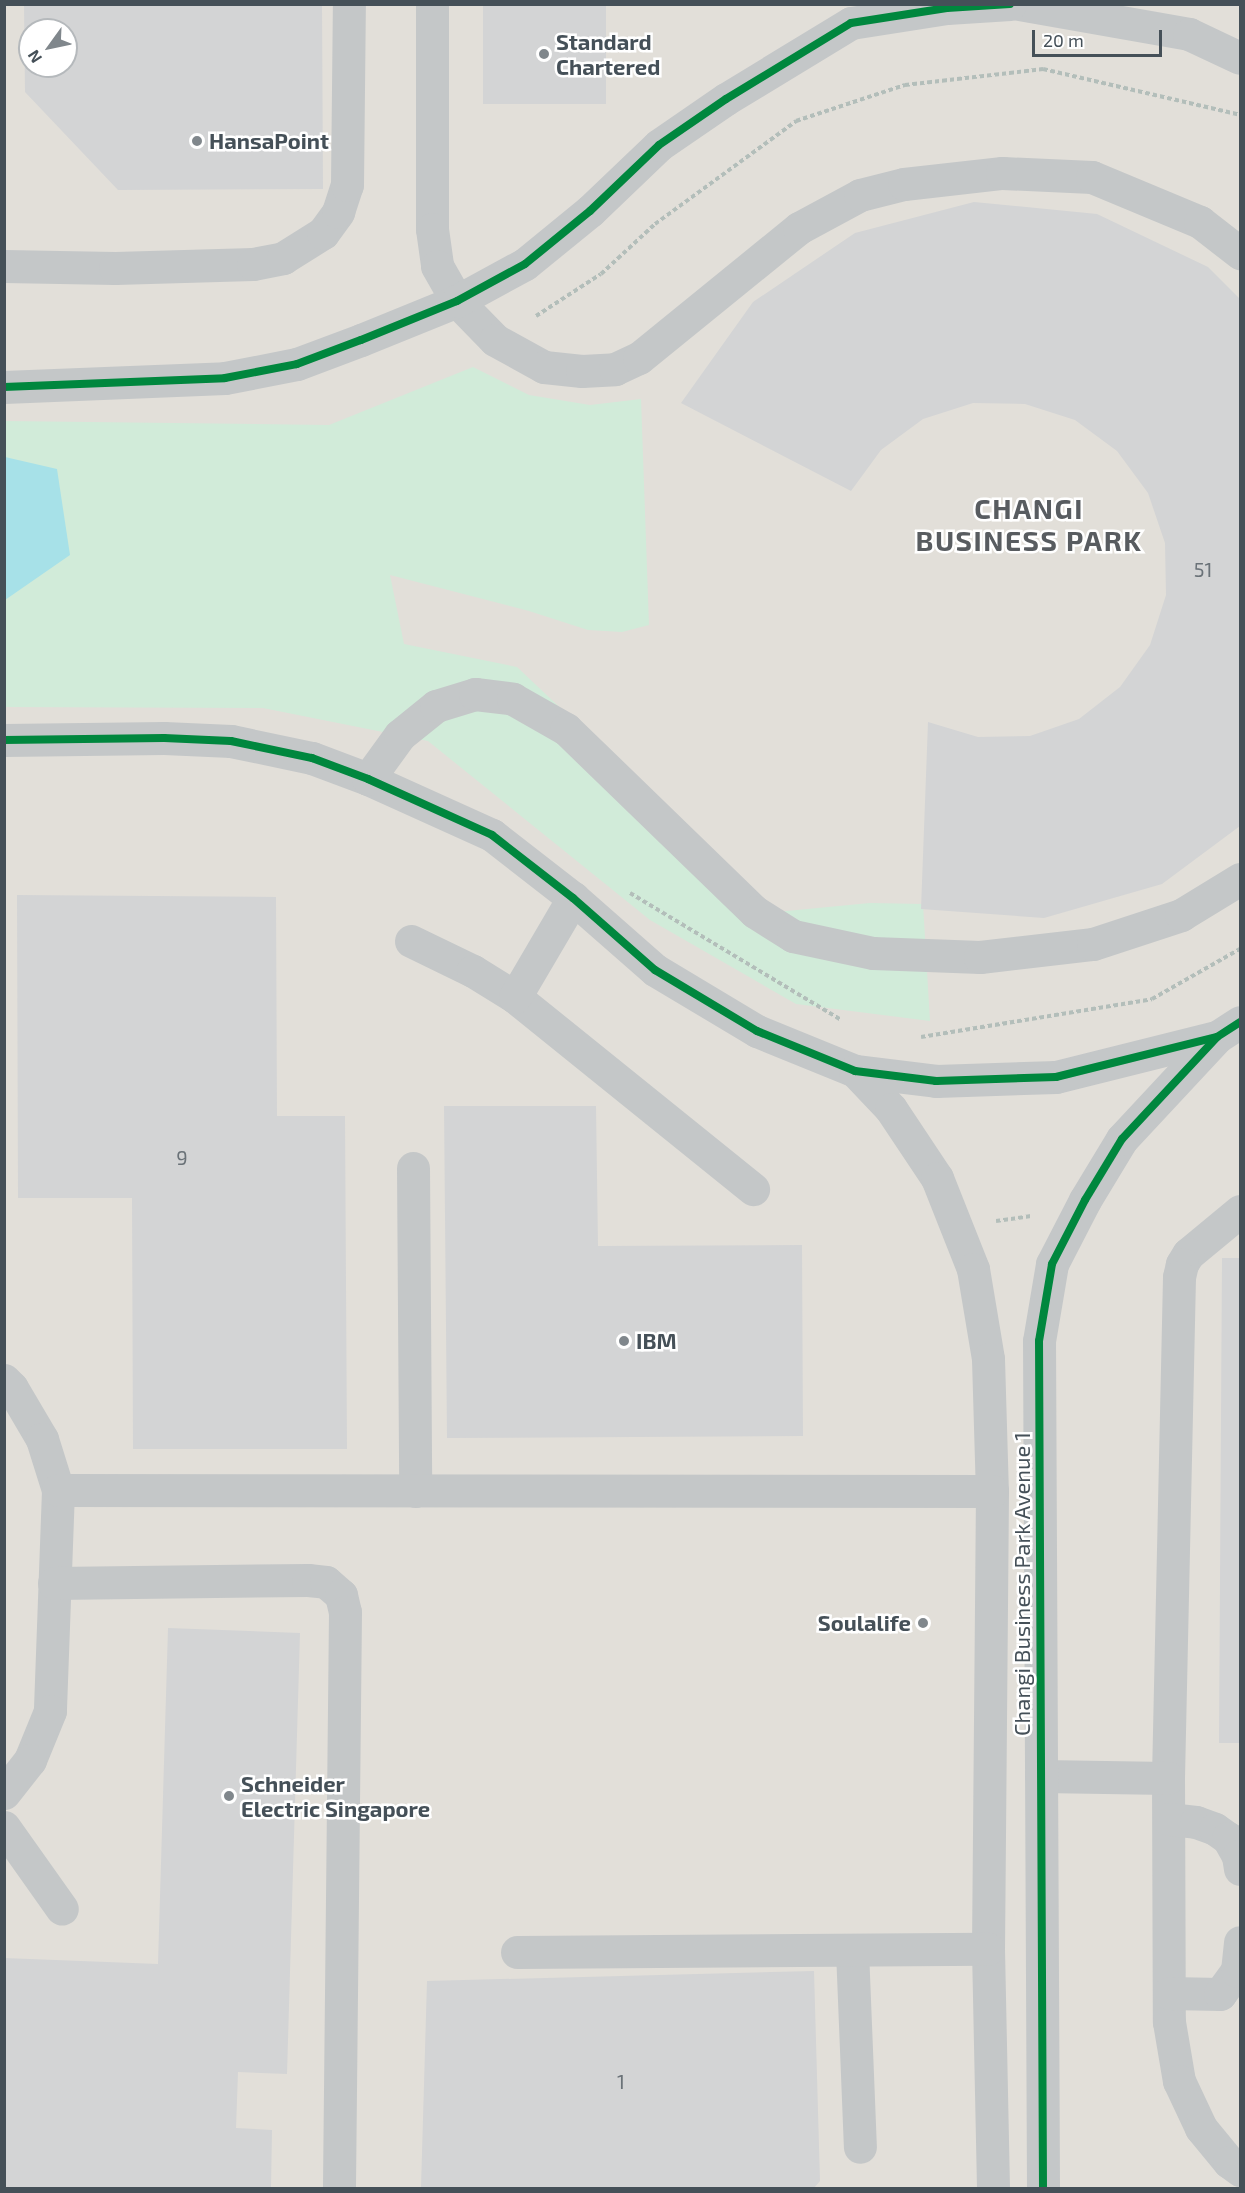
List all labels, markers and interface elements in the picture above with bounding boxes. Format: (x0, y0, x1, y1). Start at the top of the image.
north arrow (18, 18, 78, 78)
scale bar (1035, 18, 1166, 56)
place label: Standard Chartered (556, 28, 660, 80)
text: 20 m (1043, 29, 1084, 51)
text: N (23, 47, 45, 67)
marker: Standard Chartered (537, 47, 551, 61)
place label: HansaPoint (209, 128, 329, 154)
marker: HansaPoint (190, 134, 204, 148)
district label: CHANGI BUSINESS PARK (915, 491, 1143, 557)
house number: 51 (1194, 557, 1212, 581)
house number: 9 (176, 1145, 188, 1169)
place label: IBM (636, 1328, 677, 1354)
marker: IBM (617, 1334, 631, 1348)
street label: Changi Business Park Avenue 1 (1009, 1432, 1035, 1736)
place label: Soulalife (818, 1610, 911, 1636)
marker: Soulalife (916, 1616, 930, 1630)
place label: Schneider Electric Singapore (241, 1770, 430, 1822)
marker: Schneider Electric Singapore (222, 1789, 236, 1803)
house number: 1 (617, 2069, 625, 2093)

